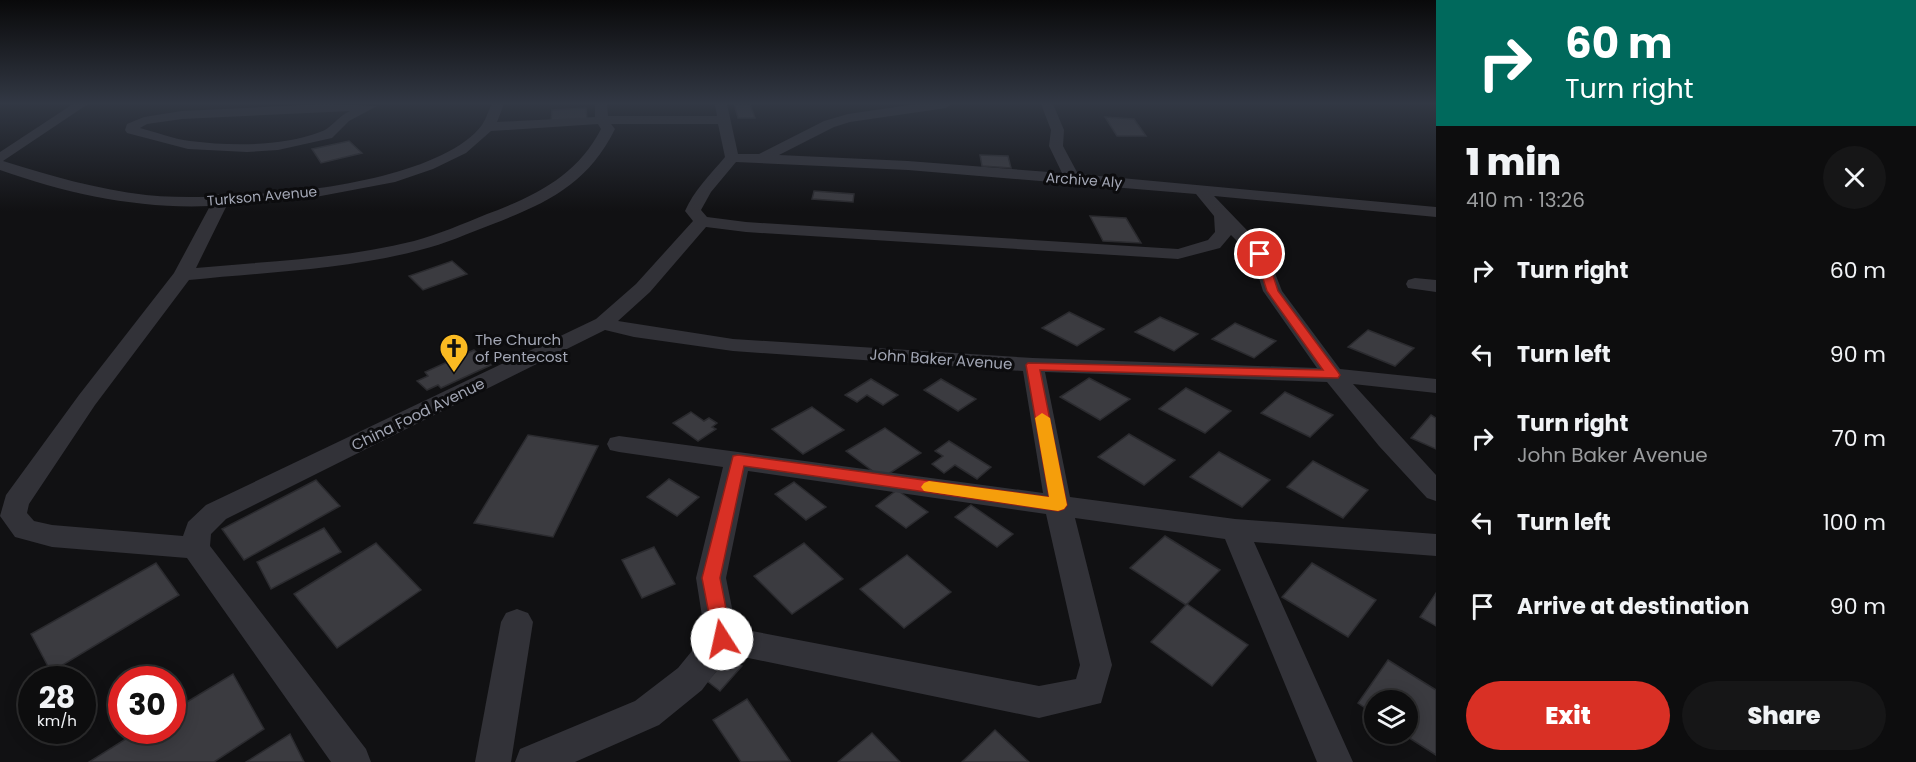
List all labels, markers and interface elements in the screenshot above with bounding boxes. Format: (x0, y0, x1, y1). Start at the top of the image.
text: 60 m (1565, 14, 1673, 73)
icon: right (1466, 24, 1544, 102)
text: Turn right (1565, 70, 1694, 107)
text: 1 min (1466, 137, 1561, 188)
button: close (1823, 146, 1886, 209)
street label: Archive Aly (1045, 167, 1123, 193)
street label: Turkson Avenue (206, 181, 318, 211)
text: 410 m · 13:26 (1466, 186, 1585, 214)
pin (1234, 228, 1285, 279)
icon: arrive (1243, 237, 1276, 270)
icon: right (1466, 254, 1499, 287)
text: Turn right (1517, 255, 1628, 286)
text: 60 m (1830, 255, 1886, 286)
place label: The Church of Pentecost (475, 329, 568, 367)
church icon: The Church of Pentecost (438, 332, 470, 374)
icon: left (1466, 338, 1499, 371)
text: Turn left (1517, 339, 1611, 370)
text: 90 m (1830, 339, 1886, 370)
street label: John Baker Avenue (869, 344, 1013, 374)
street label: China Food Avenue (348, 373, 488, 455)
text: Turn right (1517, 408, 1628, 439)
icon: right (1466, 422, 1499, 455)
text: 70 m (1832, 423, 1886, 454)
text: John Baker Avenue (1517, 441, 1708, 469)
icon: left (1466, 506, 1499, 539)
text: Turn left (1517, 507, 1611, 538)
text: 100 m (1823, 507, 1886, 538)
icon: arrive (1466, 590, 1499, 623)
text: Arrive at destination (1517, 591, 1749, 622)
text: 90 m (1830, 591, 1886, 622)
position arrow (690, 607, 754, 671)
speed limit sign: 30 (108, 666, 186, 744)
text: 28 (39, 676, 75, 719)
button: Exit (1466, 681, 1670, 750)
button: Share (1682, 681, 1886, 750)
map controls (1364, 690, 1418, 744)
button: layers (1364, 690, 1418, 744)
text: km/h (37, 710, 77, 731)

